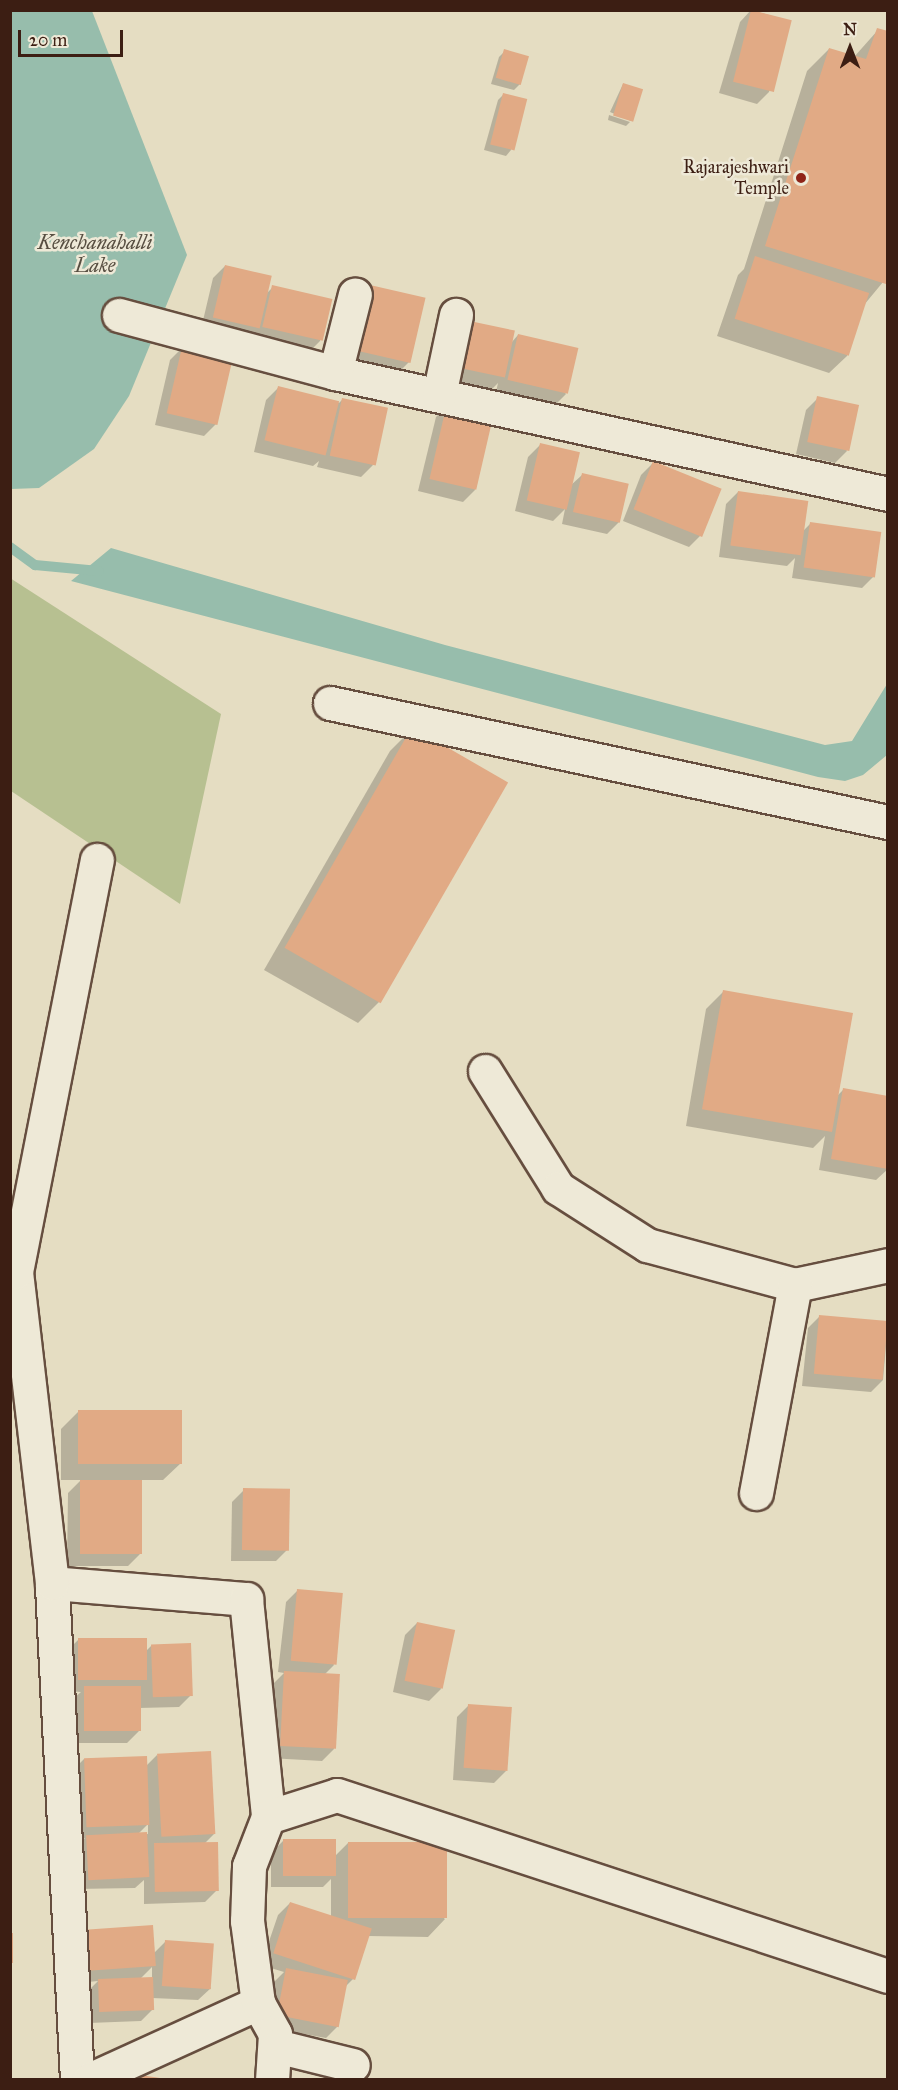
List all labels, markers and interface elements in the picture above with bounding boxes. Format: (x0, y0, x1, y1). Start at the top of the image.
scale bar (21, 18, 126, 56)
north arrow (820, 18, 880, 78)
text: N (843, 20, 857, 39)
text: 20 m (29, 29, 67, 51)
place label: Rajarajeshwari Temple (683, 157, 789, 200)
marker: Rajarajeshwari Temple (794, 171, 808, 185)
water label: Kenchanahalli Lake (38, 230, 152, 277)

